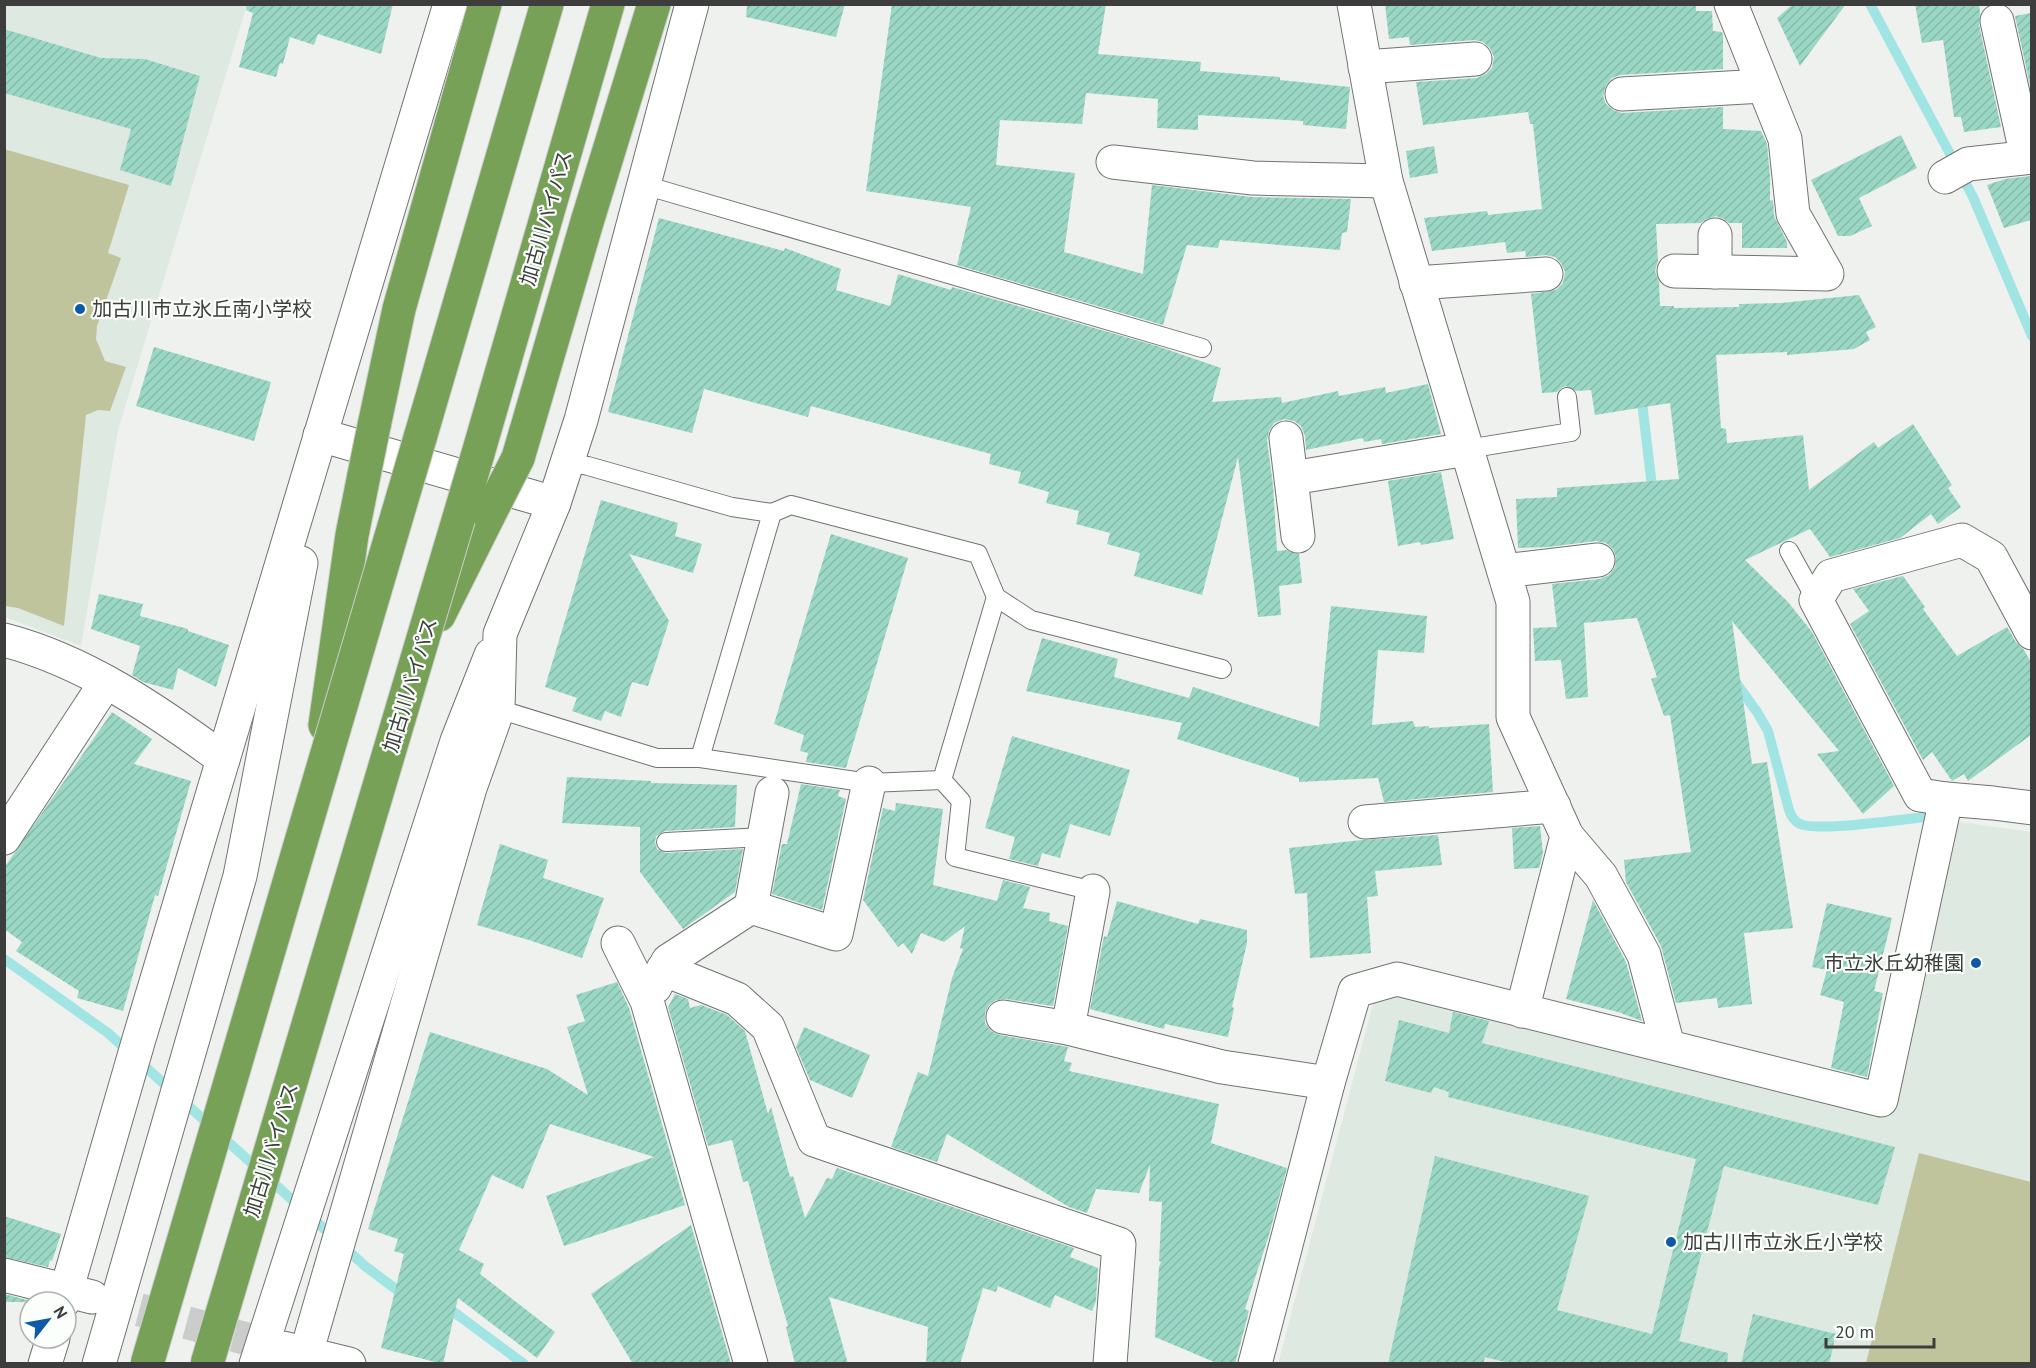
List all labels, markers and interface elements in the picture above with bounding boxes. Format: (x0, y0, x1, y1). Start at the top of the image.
street label: 加古川バイパス (514, 147, 578, 289)
place label: 加古川市立氷丘南小学校 (92, 296, 312, 322)
marker: 加古川市立氷丘南小学校 (73, 302, 87, 316)
street label: 加古川バイパス (377, 614, 443, 756)
place label: 市立氷丘幼稚園 (1824, 950, 1964, 976)
marker: 市立氷丘幼稚園 (1969, 956, 1983, 970)
street label: 加古川バイパス (238, 1079, 304, 1221)
place label: 加古川市立氷丘小学校 (1683, 1229, 1883, 1255)
marker: 加古川市立氷丘小学校 (1664, 1235, 1678, 1249)
north arrow (18, 1290, 78, 1350)
text: N (50, 1303, 72, 1322)
scale bar (1826, 1311, 1934, 1349)
text: 20 m (1835, 1320, 1874, 1343)

